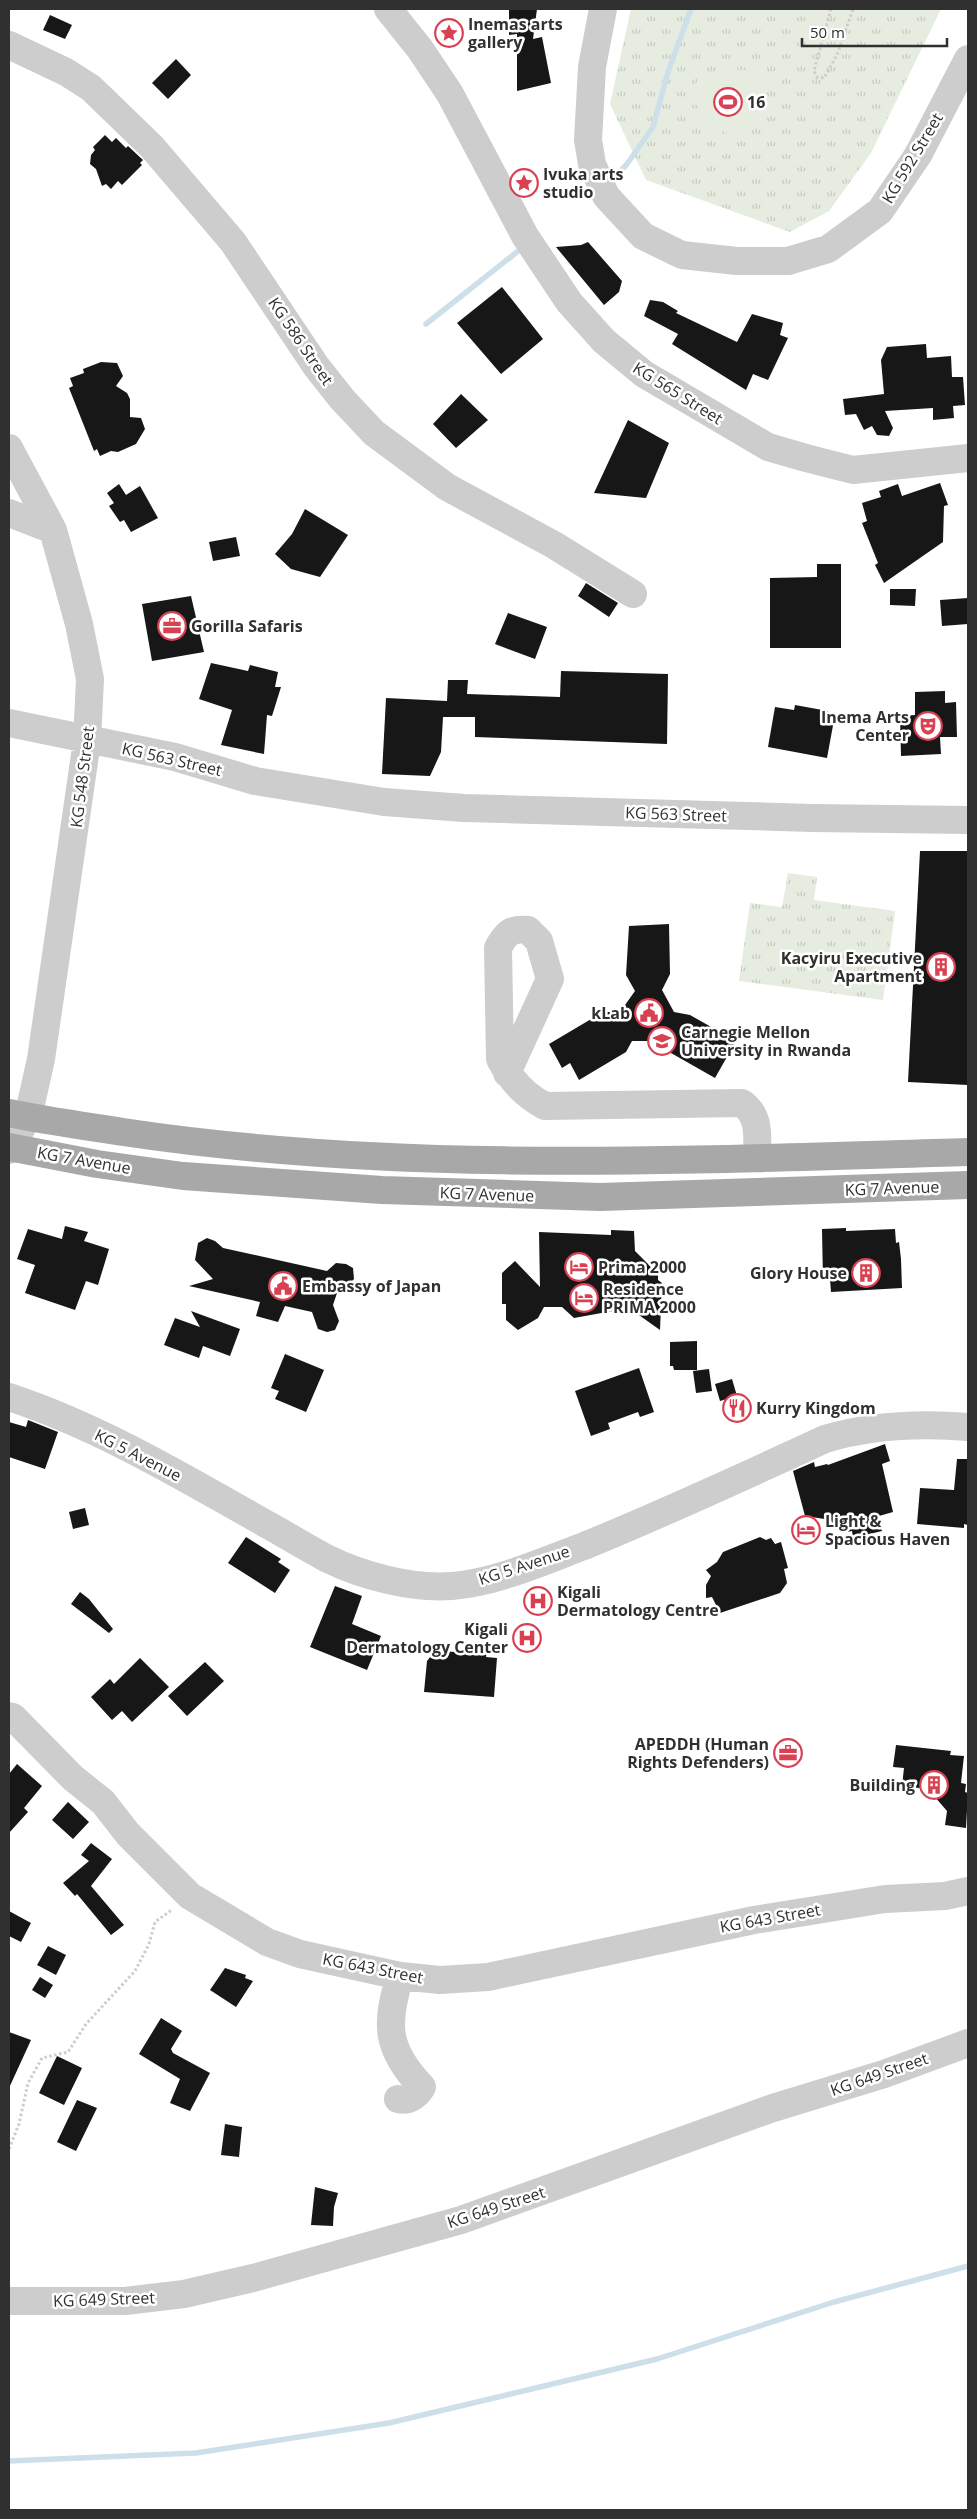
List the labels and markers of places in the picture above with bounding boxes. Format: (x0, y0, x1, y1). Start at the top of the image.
place label: Inemas arts gallery (468, 13, 563, 53)
place icon: Inemas arts gallery (434, 18, 464, 48)
sports icon: 16 (713, 87, 743, 117)
place label: 16 (747, 91, 765, 113)
place label: Ivuka arts studio (543, 163, 624, 203)
place icon: Ivuka arts studio (509, 168, 539, 198)
office icon: Gorilla Safaris (157, 611, 187, 641)
place label: Gorilla Safaris (191, 615, 303, 637)
place label: Inema Arts Center (821, 706, 909, 746)
theatre icon: Inema Arts Center (913, 711, 943, 741)
place label: Kacyiru Executive Apartment (781, 947, 922, 987)
building icon: Kacyiru Executive Apartment (926, 952, 956, 982)
public building icon: kLab (634, 998, 664, 1028)
place label: kLab (591, 1002, 630, 1024)
place label: Carnegie Mellon University in Rwanda (681, 1021, 851, 1061)
school or university icon: Carnegie Mellon University in Rwanda (647, 1026, 677, 1056)
hotel icon: Prima 2000 (564, 1252, 594, 1282)
place label: Prima 2000 (598, 1256, 686, 1278)
building icon: Glory House (851, 1258, 881, 1288)
place label: Glory House (750, 1262, 847, 1284)
public building icon: Embassy of Japan (268, 1271, 298, 1301)
place label: Embassy of Japan (302, 1275, 441, 1297)
place label: Residence PRIMA 2000 (603, 1278, 696, 1318)
hotel icon: Residence PRIMA 2000 (569, 1283, 599, 1313)
restaurant icon: Kurry Kingdom (722, 1393, 752, 1423)
place label: Kurry Kingdom (756, 1397, 876, 1419)
place label: Light & Spacious Haven (825, 1510, 950, 1550)
hotel icon: Light & Spacious Haven (791, 1515, 821, 1545)
place label: Kigali Dermatology Centre (557, 1581, 719, 1621)
hospital icon: Kigali Dermatology Centre (523, 1586, 553, 1616)
place label: Kigali Dermatology Center (346, 1618, 508, 1658)
hospital icon: Kigali Dermatology Center (512, 1623, 542, 1653)
place label: APEDDH (Human Rights Defenders) (627, 1733, 769, 1773)
office icon: APEDDH (Human Rights Defenders) (773, 1738, 803, 1768)
building icon: Building (919, 1770, 949, 1800)
place label: Building (849, 1774, 915, 1796)

